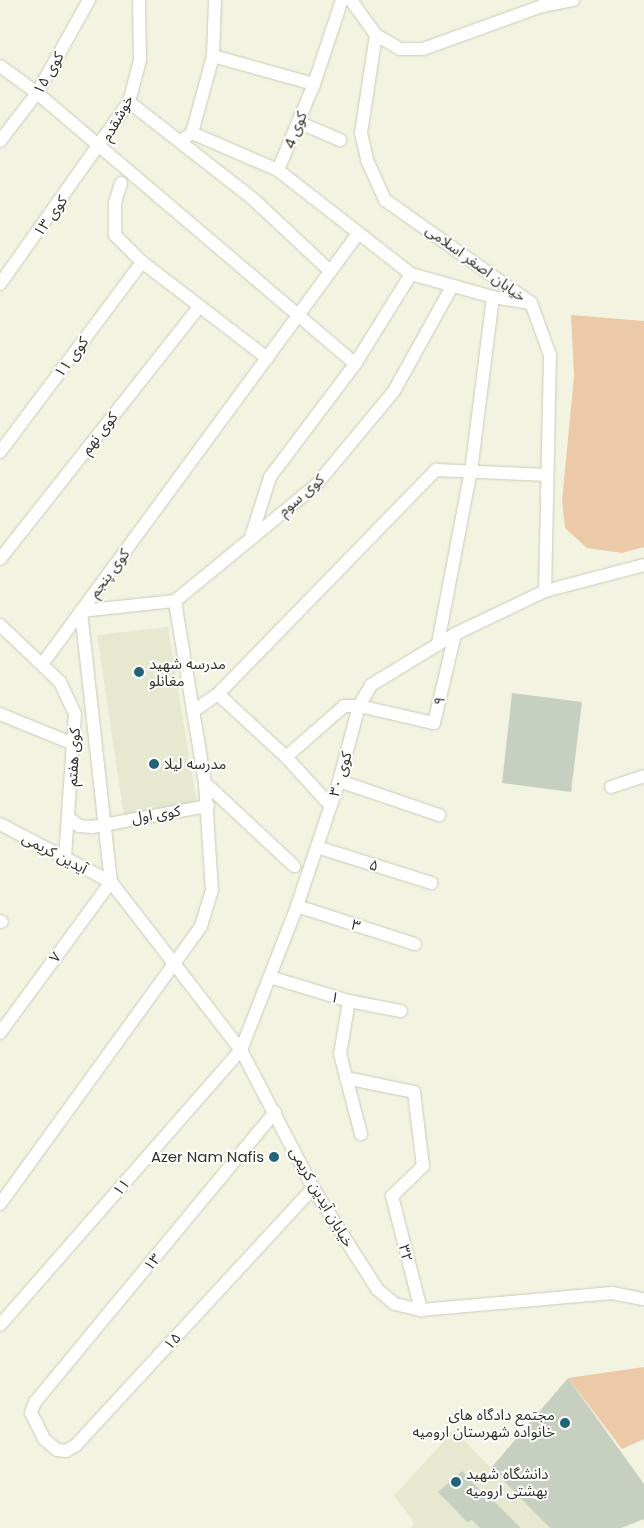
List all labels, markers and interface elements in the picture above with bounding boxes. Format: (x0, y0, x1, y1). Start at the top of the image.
street label: کوی ۱۵ (29, 49, 67, 97)
street label: خوشقدم (97, 92, 137, 144)
street label: کوی 4 (280, 109, 310, 151)
street label: کوی ۱۳ (29, 192, 71, 240)
street label: خیابان اصغر اسلامی (422, 221, 530, 305)
street label: کوی ۱۱ (50, 333, 92, 381)
street label: کوی نهم (77, 408, 121, 458)
street label: کوی سوم (274, 470, 328, 520)
street label: کوی پنجم (85, 545, 133, 601)
place label: مدرسه شهید مغانلو (149, 654, 226, 689)
marker: مدرسه شهید مغانلو (133, 666, 145, 678)
street label: ۹ (429, 695, 449, 707)
street label: کوی هفتم (62, 727, 84, 787)
street label: کوی ۳۰ (325, 749, 355, 799)
place label: مدرسه لیلا (164, 755, 226, 773)
marker: مدرسه لیلا (148, 758, 160, 770)
street label: کوی اول (130, 801, 182, 827)
street label: آیدین کریمی (19, 828, 91, 878)
street label: ۵ (367, 855, 381, 875)
street label: ۳ (349, 915, 363, 935)
street label: ۷ (45, 948, 65, 966)
street label: ۱ (328, 987, 342, 1007)
street label: خیابان آیدین کریمی (286, 1144, 358, 1250)
place label: Azer Nam Nafis (151, 1148, 264, 1166)
marker: Azer Nam Nafis (268, 1151, 280, 1163)
street label: ۱۱ (109, 1175, 133, 1199)
street label: ۳۲ (395, 1242, 417, 1264)
street label: ۱۳ (140, 1250, 164, 1274)
street label: ۱۵ (160, 1329, 184, 1353)
place label: مجتمع دادگاه های خانواده شهرستان ارومیه (412, 1405, 555, 1440)
marker: مجتمع دادگاه های خانواده شهرستان ارومیه (559, 1417, 571, 1429)
place label: دانشگاه شهید بهشتی ارومیه (466, 1464, 549, 1499)
marker: دانشگاه شهید بهشتی ارومیه (450, 1476, 462, 1488)

